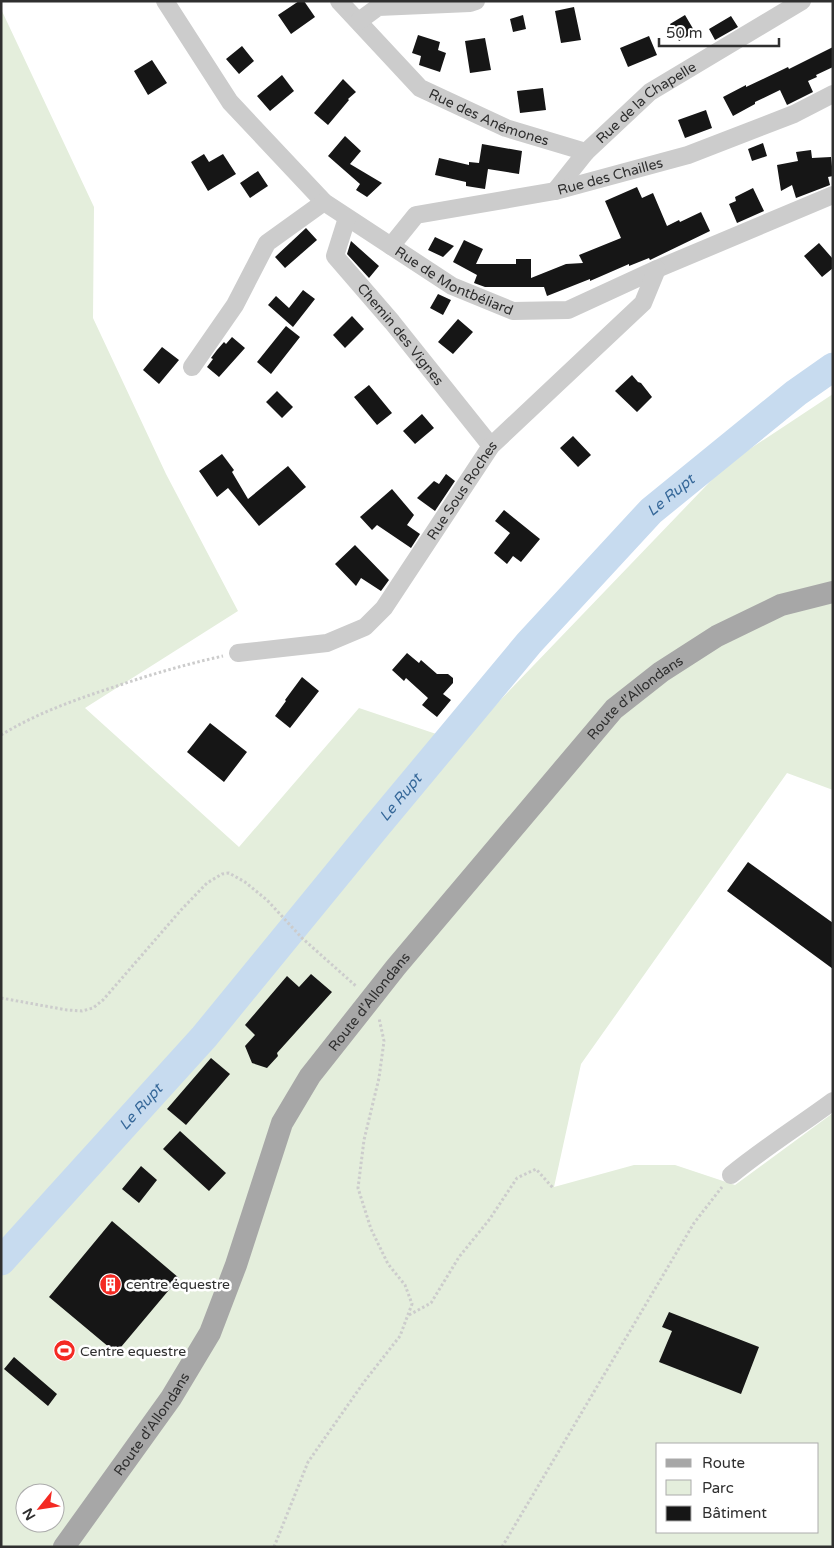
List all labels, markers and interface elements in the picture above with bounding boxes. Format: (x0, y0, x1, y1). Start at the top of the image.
scale bar (659, 15, 779, 47)
text: 50 m (666, 24, 703, 42)
street label: Rue de la Chapelle (592, 58, 699, 147)
street label: Rue des Anémones (426, 85, 551, 149)
street label: Rue des Chailles (556, 154, 665, 198)
street label: Rue de Montbéliard (392, 243, 516, 319)
street label: Chemin des Vignes (354, 280, 448, 389)
street label: Rue Sous Roches (423, 436, 501, 543)
water label: Le Rupt (643, 469, 700, 520)
street label: Route d’Allondans (583, 652, 686, 743)
water label: Le Rupt (376, 768, 427, 825)
street label: Route d’Allondans (324, 948, 414, 1054)
water label: Le Rupt (115, 1078, 168, 1134)
building icon: centre équestre (98, 1272, 122, 1296)
place label: centre équestre (126, 1276, 230, 1293)
sports icon: Centre equestre (52, 1339, 76, 1363)
place label: Centre equestre (80, 1343, 186, 1360)
street label: Route d’Allondans (110, 1369, 193, 1479)
legend (656, 1443, 819, 1533)
text: Route (702, 1454, 745, 1472)
text: Parc (702, 1479, 734, 1497)
north arrow (15, 1483, 65, 1533)
text: Bâtiment (702, 1504, 767, 1522)
text: N (19, 1505, 39, 1523)

